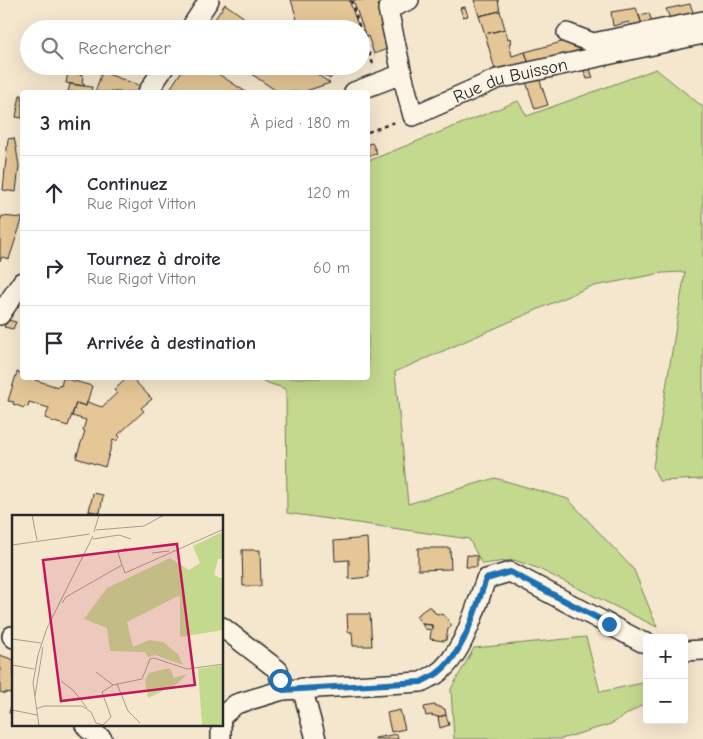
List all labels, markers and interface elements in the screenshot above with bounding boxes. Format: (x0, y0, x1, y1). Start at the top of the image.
search box (20, 20, 370, 75)
icon: search (38, 34, 66, 62)
text: Rechercher (78, 37, 171, 59)
street label: Rue du Buisson (450, 54, 570, 108)
text: 3 min (40, 111, 91, 135)
text: À pied · 180 m (250, 114, 350, 132)
text: Continuez (87, 173, 167, 195)
icon: ahead (40, 179, 68, 207)
text: 120 m (307, 184, 350, 202)
text: Rue Rigot Vitton (87, 195, 196, 213)
text: Tournez à droite (87, 248, 221, 270)
icon: right (40, 254, 68, 282)
text: 60 m (313, 259, 350, 277)
text: Rue Rigot Vitton (87, 270, 196, 288)
icon: arrive (40, 329, 68, 357)
text: Arrivée à destination (87, 332, 256, 354)
inset map (12, 515, 224, 726)
route end (598, 613, 621, 636)
map controls (643, 634, 688, 724)
button: + (643, 634, 688, 679)
route start (269, 669, 292, 692)
button: − (643, 679, 688, 724)

